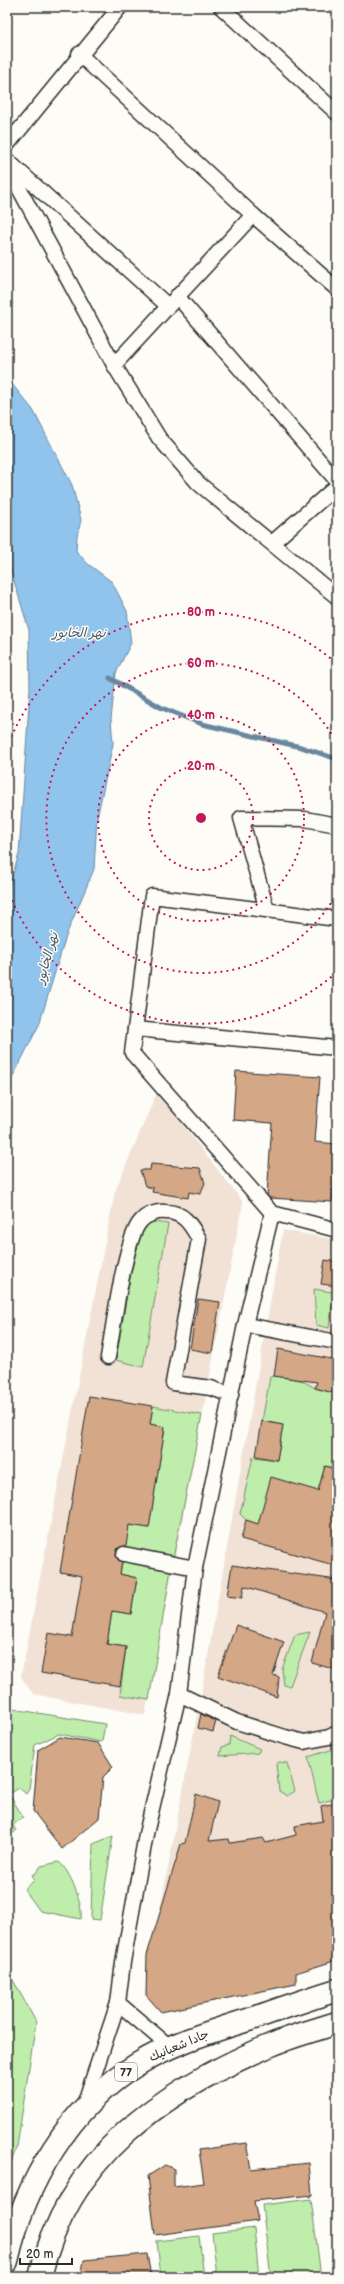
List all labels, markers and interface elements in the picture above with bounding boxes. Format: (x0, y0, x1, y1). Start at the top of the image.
text: 80 m (187, 605, 215, 620)
water label: نهر الخابور (51, 625, 107, 641)
text: 60 m (187, 656, 215, 671)
text: 40 m (187, 708, 215, 723)
text: 20 m (187, 759, 215, 774)
centre of rings (194, 811, 208, 825)
water label: نهر الخابور (31, 929, 62, 988)
street label: جادا شعبانيك (147, 2027, 211, 2065)
road number: 77 (115, 2063, 137, 2081)
scale bar (20, 2240, 72, 2266)
text: 20 m (26, 2247, 53, 2262)

